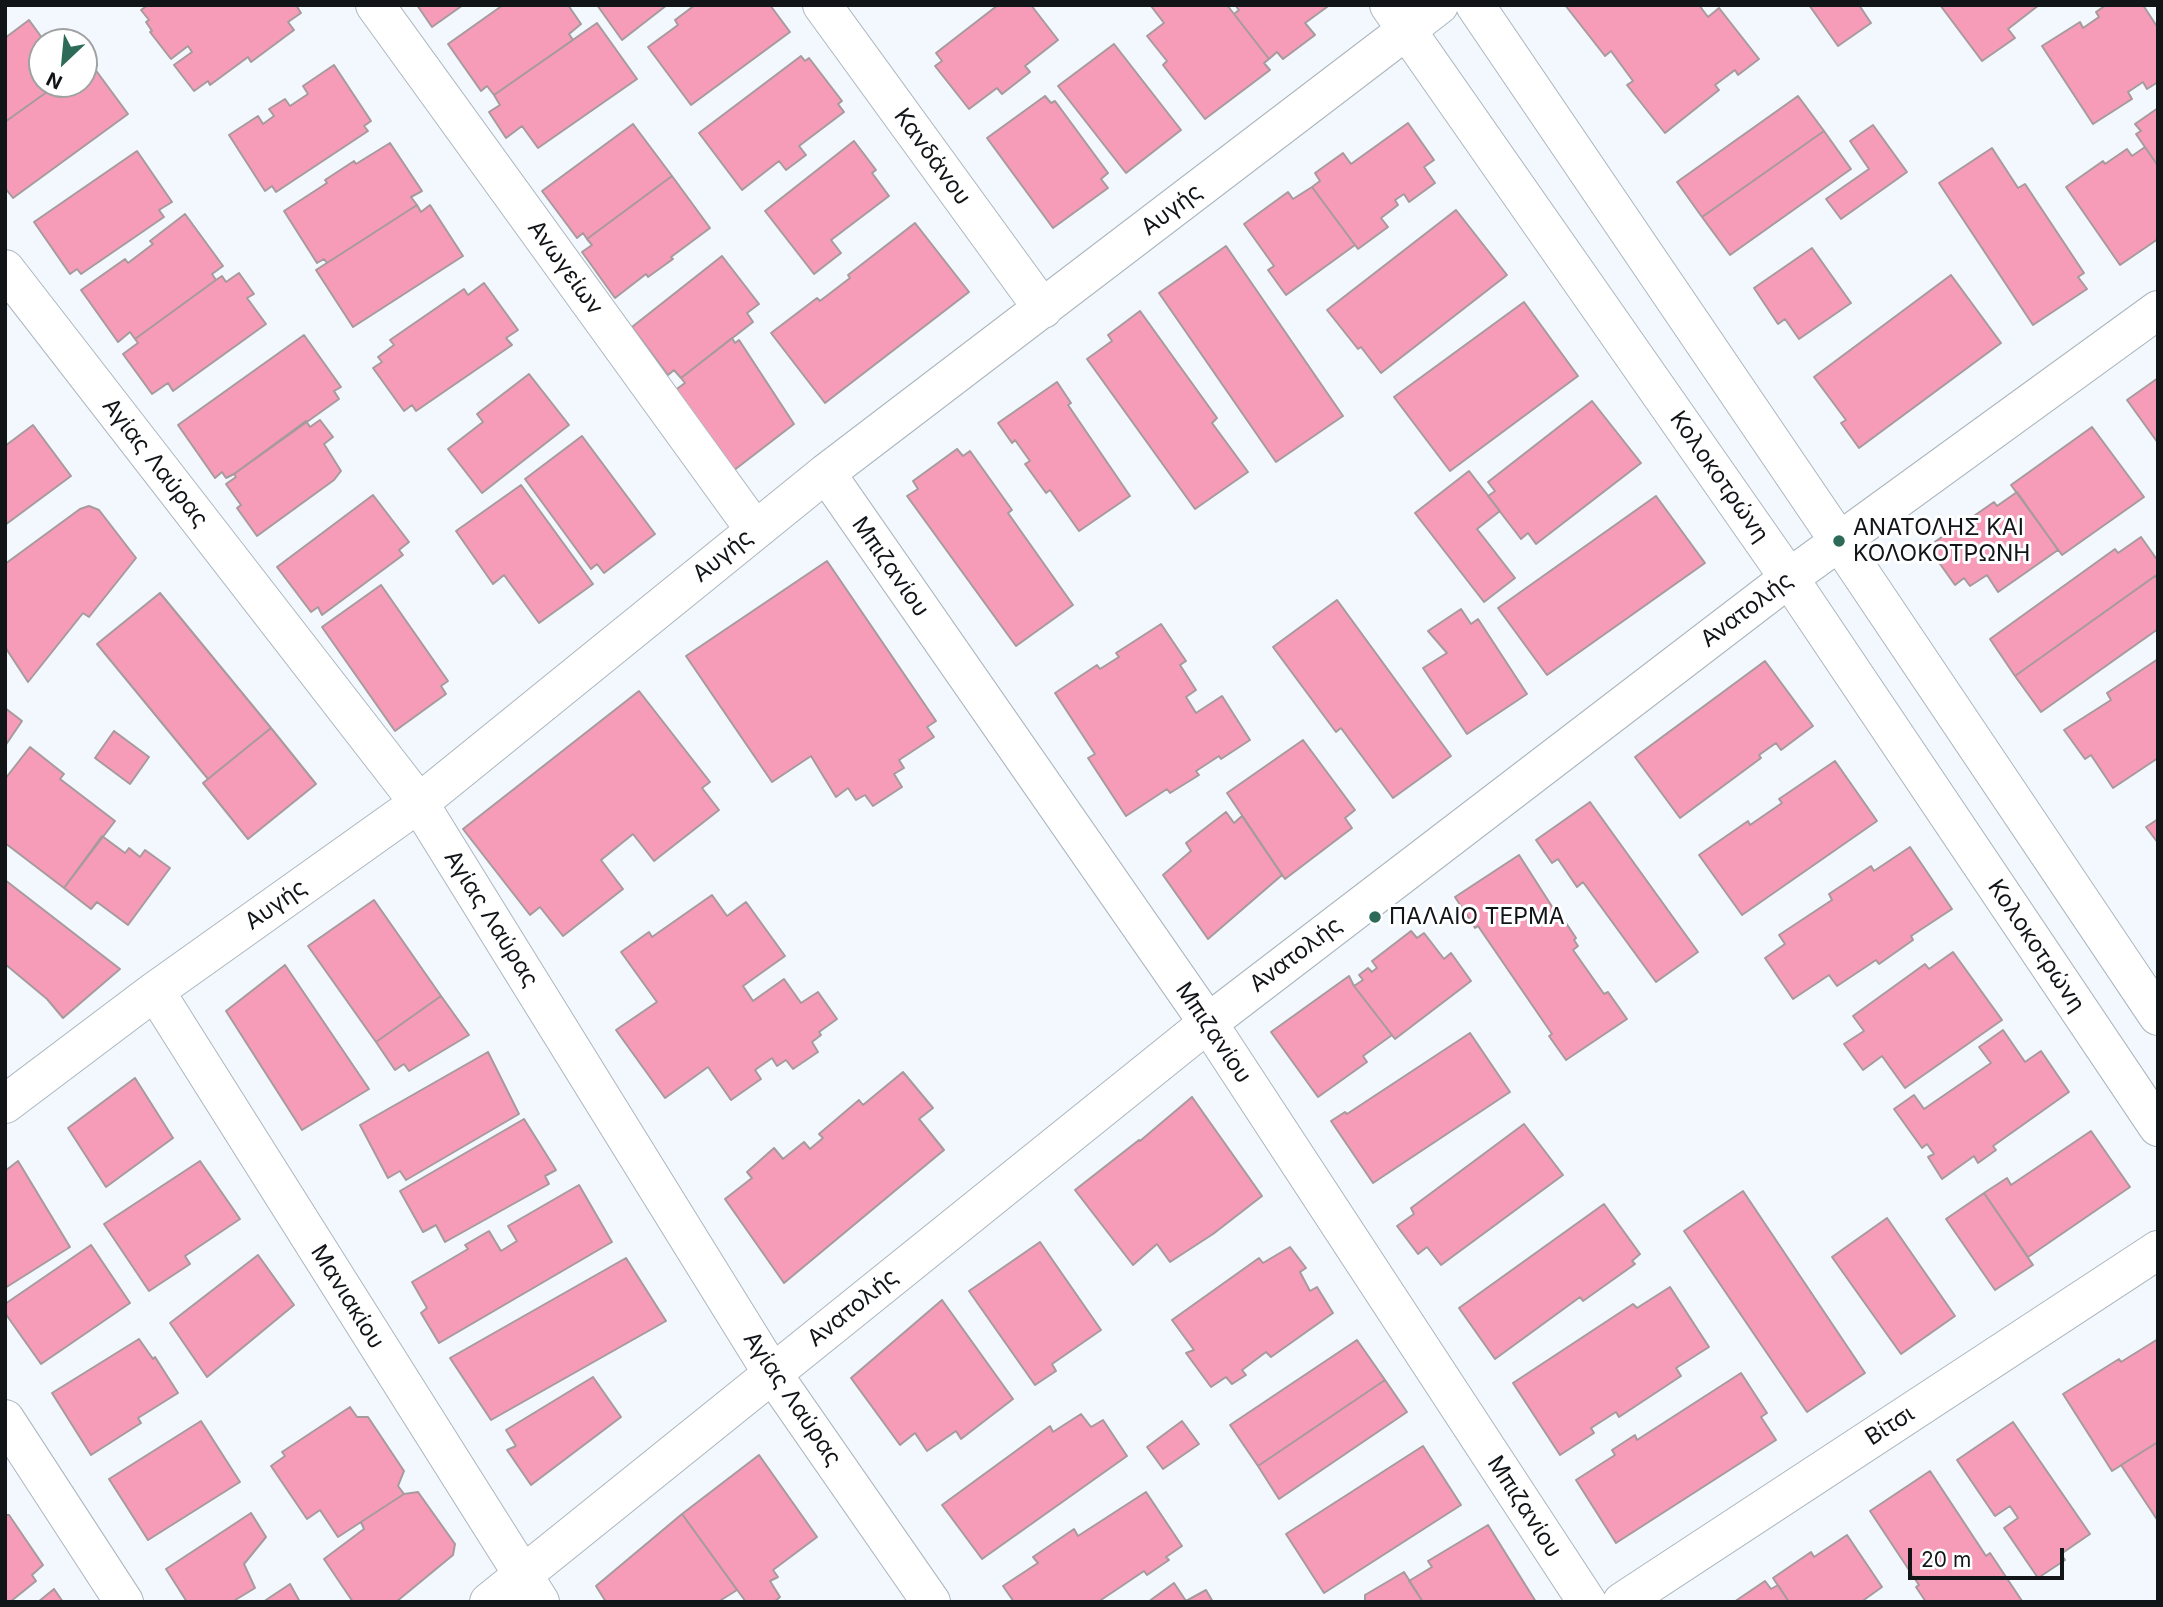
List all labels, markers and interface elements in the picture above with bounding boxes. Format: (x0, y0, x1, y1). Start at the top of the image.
north arrow (28, 28, 98, 98)
text: N (43, 67, 66, 94)
street label: Κανδάνου (888, 103, 976, 211)
street label: Αυγής (1136, 178, 1208, 242)
street label: Ανωγείων (522, 215, 608, 321)
street label: Αγίας Λαύρας (96, 393, 214, 533)
street label: Κολοκοτρώνη (1664, 406, 1774, 548)
street label: Μπιζανίου (846, 512, 934, 622)
place label: ΑΝΑΤΟΛΗΣ ΚΑΙ ΚΟΛΟΚΟΤΡΩΝΗ (1853, 514, 2030, 568)
street label: Αυγής (687, 524, 759, 588)
marker: ΑΝΑΤΟΛΗΣ ΚΑΙ ΚΟΛΟΚΟΤΡΩΝΗ (1831, 533, 1847, 549)
street label: Ανατολής (1695, 566, 1799, 654)
street label: Αγίας Λαύρας (438, 846, 544, 992)
street label: Αυγής (240, 874, 312, 936)
street label: Κολοκοτρώνη (1982, 875, 2090, 1017)
place label: ΠΑΛΑΙΟ ΤΕΡΜΑ (1389, 903, 1565, 931)
marker: ΠΑΛΑΙΟ ΤΕΡΜΑ (1367, 909, 1383, 925)
street label: Ανατολής (1244, 911, 1348, 999)
street label: Μπιζανίου (1169, 977, 1257, 1089)
street label: Μανιακίου (304, 1240, 390, 1354)
street label: Ανατολής (802, 1263, 904, 1353)
street label: Αγίας Λαύρας (737, 1327, 847, 1471)
street label: Βίτσι (1861, 1400, 1919, 1452)
street label: Μπιζανίου (1481, 1451, 1567, 1563)
scale bar (1911, 1534, 2067, 1578)
text: 20 m (1921, 1547, 1971, 1572)

